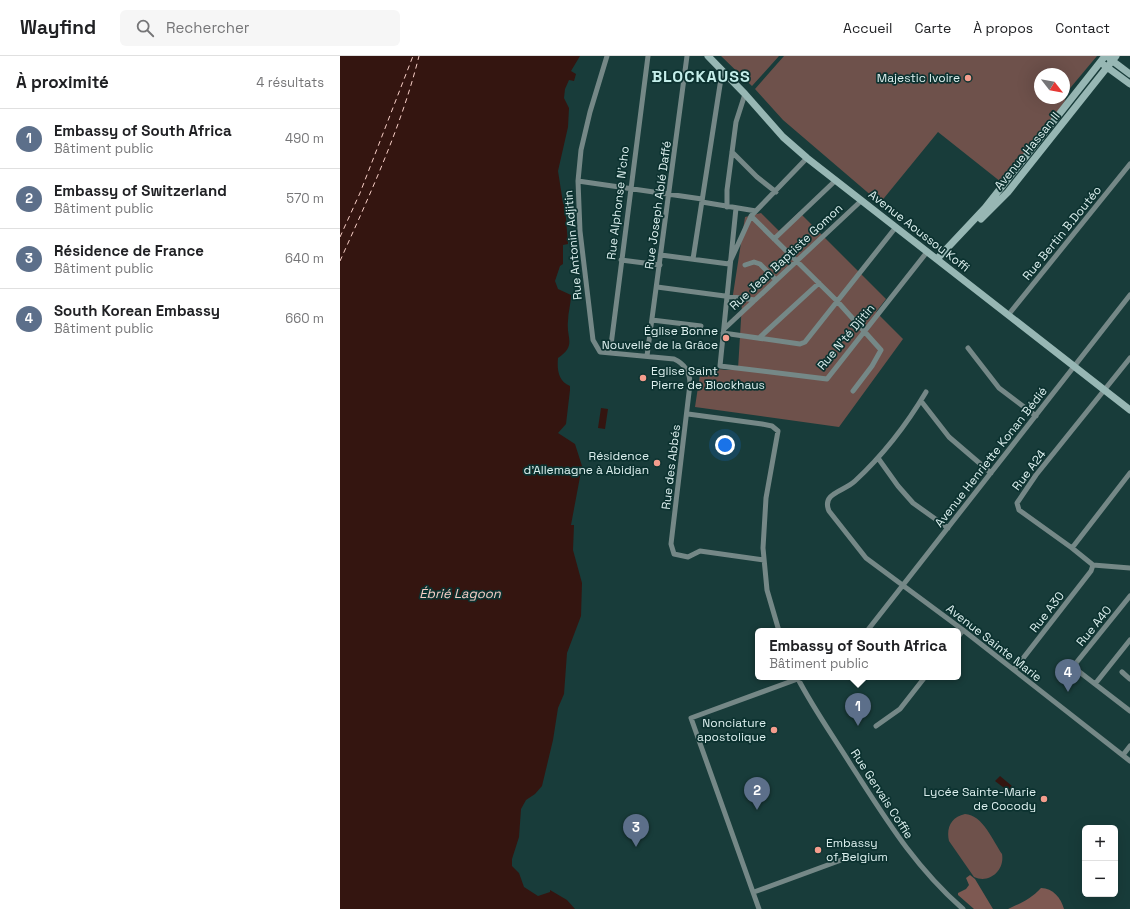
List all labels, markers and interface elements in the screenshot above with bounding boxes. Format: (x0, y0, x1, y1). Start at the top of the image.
search box (120, 10, 400, 46)
text: Wayfind (20, 15, 96, 40)
icon: search (134, 17, 156, 39)
text: Rechercher (166, 18, 250, 37)
text: Accueil (843, 19, 892, 37)
text: Carte (914, 19, 951, 37)
text: À propos (973, 19, 1033, 37)
text: Contact (1055, 19, 1110, 37)
district label: BLOCKAUSS (651, 66, 751, 87)
north arrow (1034, 68, 1070, 104)
place label: Majestic Ivoire (877, 70, 960, 86)
text: À proximité (16, 71, 109, 93)
marker: Majestic Ivoire (963, 73, 973, 83)
text: 4 résultats (256, 74, 324, 91)
street label: Avenue Hassan II (991, 109, 1063, 193)
text: Embassy of South Africa (54, 121, 232, 140)
text: 1 (26, 130, 32, 147)
text: 490 m (285, 130, 324, 147)
text: Bâtiment public (54, 140, 154, 157)
street label: Rue Joseph Ablé Daffé (641, 140, 675, 270)
street label: Rue Alphonse N'cho (603, 145, 633, 261)
text: Embassy of Switzerland (54, 181, 227, 200)
street label: Rue Bertin B.Doutéo (1019, 182, 1105, 284)
street label: Avenue Aoussou Koffi (865, 186, 973, 276)
text: 2 (25, 190, 33, 207)
text: 570 m (286, 190, 324, 207)
street label: Rue Antonin Adjitin (560, 190, 586, 300)
text: Bâtiment public (54, 200, 154, 217)
street label: Rue Jean Baptiste Gomon (726, 200, 846, 314)
text: Résidence de France (54, 241, 204, 260)
text: 3 (25, 250, 33, 267)
text: 640 m (285, 250, 324, 267)
text: Bâtiment public (54, 260, 154, 277)
text: South Korean Embassy (54, 301, 220, 320)
street label: Rue N'té Djitin (814, 301, 878, 373)
text: 4 (25, 310, 33, 327)
text: 660 m (285, 310, 324, 327)
text: Bâtiment public (54, 320, 154, 337)
place label: Église Bonne Nouvelle de la Grâce (602, 323, 718, 353)
marker: Église Bonne Nouvelle de la Grâce (721, 333, 731, 343)
place label: Eglise Saint Pierre de Blockhaus (651, 363, 765, 393)
marker: Eglise Saint Pierre de Blockhaus (638, 373, 648, 383)
street label: Avenue Henriette Konan Bédié (931, 384, 1051, 530)
street label: Rue des Abbés (658, 424, 684, 510)
your location (715, 435, 735, 455)
street label: Rue A24 (1009, 446, 1050, 494)
place label: Résidence d’Allemagne à Abidjan (523, 448, 649, 478)
marker: Résidence d’Allemagne à Abidjan (652, 458, 662, 468)
water label: Ébrié Lagoon (419, 585, 502, 602)
street label: Rue A30 (1026, 588, 1068, 636)
street label: Avenue Sainte Marie (943, 601, 1045, 685)
street label: Rue A40 (1073, 602, 1115, 650)
popup (755, 628, 961, 680)
text: Embassy of South Africa (769, 636, 947, 655)
text: Bâtiment public (769, 655, 869, 672)
pin: 4 (1055, 659, 1081, 692)
pin: 1 (845, 693, 871, 726)
place label: Nonciature apostolique (697, 715, 766, 745)
marker: Nonciature apostolique (769, 725, 779, 735)
street label: Rue Gervais Coffie (847, 746, 917, 842)
pin: 2 (744, 777, 770, 810)
place label: Lycée Sainte-Marie de Cocody (924, 784, 1036, 814)
marker: Lycée Sainte-Marie de Cocody (1039, 794, 1049, 804)
pin: 3 (623, 814, 649, 847)
map controls (1082, 825, 1118, 897)
button: + (1082, 825, 1118, 861)
place label: Embassy of Belgium (826, 835, 888, 865)
marker: Embassy of Belgium (813, 845, 823, 855)
button: − (1082, 861, 1118, 897)

